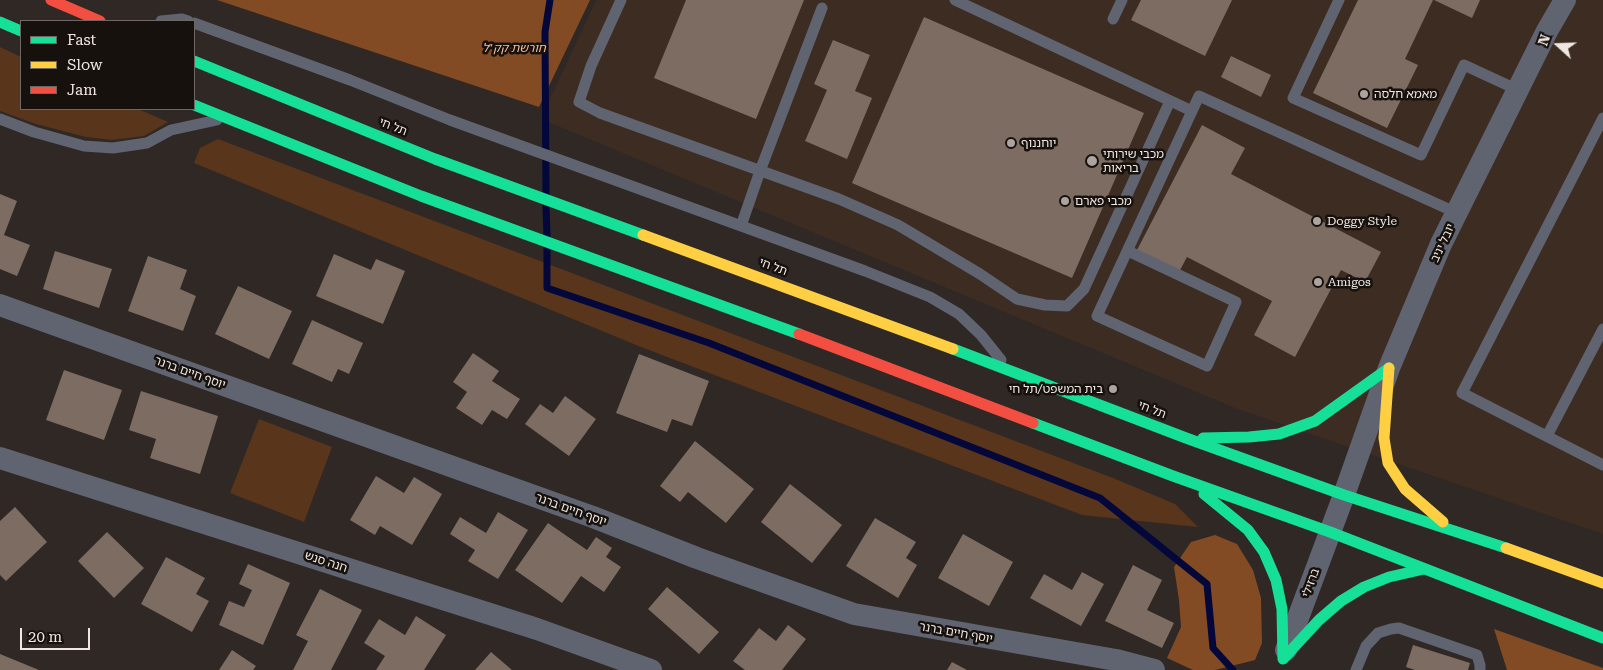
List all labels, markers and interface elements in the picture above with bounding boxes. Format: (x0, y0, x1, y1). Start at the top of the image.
legend (20, 20, 195, 110)
north arrow (1533, 20, 1583, 70)
text: Fast (67, 31, 96, 49)
text: N (1535, 32, 1553, 48)
park label: חורשת קק"ל (482, 41, 546, 55)
text: Slow (67, 56, 102, 74)
text: Jam (67, 81, 97, 99)
place label: מאמא חלסה (1374, 87, 1437, 101)
marker: מאמא חלסה (1358, 88, 1370, 100)
street label: תל חי (377, 115, 409, 139)
place label: יוחננוף (1021, 136, 1056, 150)
marker: יוחננוף (1005, 137, 1017, 149)
place label: מכבי שירותי בריאות (1103, 147, 1164, 175)
marker: מכבי שירותי בריאות (1085, 154, 1099, 168)
place label: מכבי פארם (1075, 194, 1132, 208)
marker: מכבי פארם (1059, 195, 1071, 207)
place label: Doggy Style (1327, 214, 1397, 228)
marker: Doggy Style (1311, 215, 1323, 227)
street label: יובל יניב (1428, 221, 1458, 265)
street label: תל חי (757, 255, 789, 279)
place label: Amigos (1328, 275, 1371, 289)
marker: Amigos (1312, 276, 1324, 288)
street label: יוסף חיים ברנר (153, 354, 227, 392)
place label: בית המשפט/תל חי (1009, 382, 1103, 396)
marker: בית המשפט/תל חי (1107, 383, 1119, 395)
street label: תל חי (1136, 398, 1168, 422)
street label: יוסף חיים ברנר (534, 491, 608, 529)
street label: חנה סנש (303, 548, 349, 576)
street label: ברזילי (1299, 566, 1323, 600)
scale bar (22, 618, 92, 650)
street label: יוסף חיים ברנר (918, 619, 994, 647)
text: 20 m (28, 628, 62, 646)

